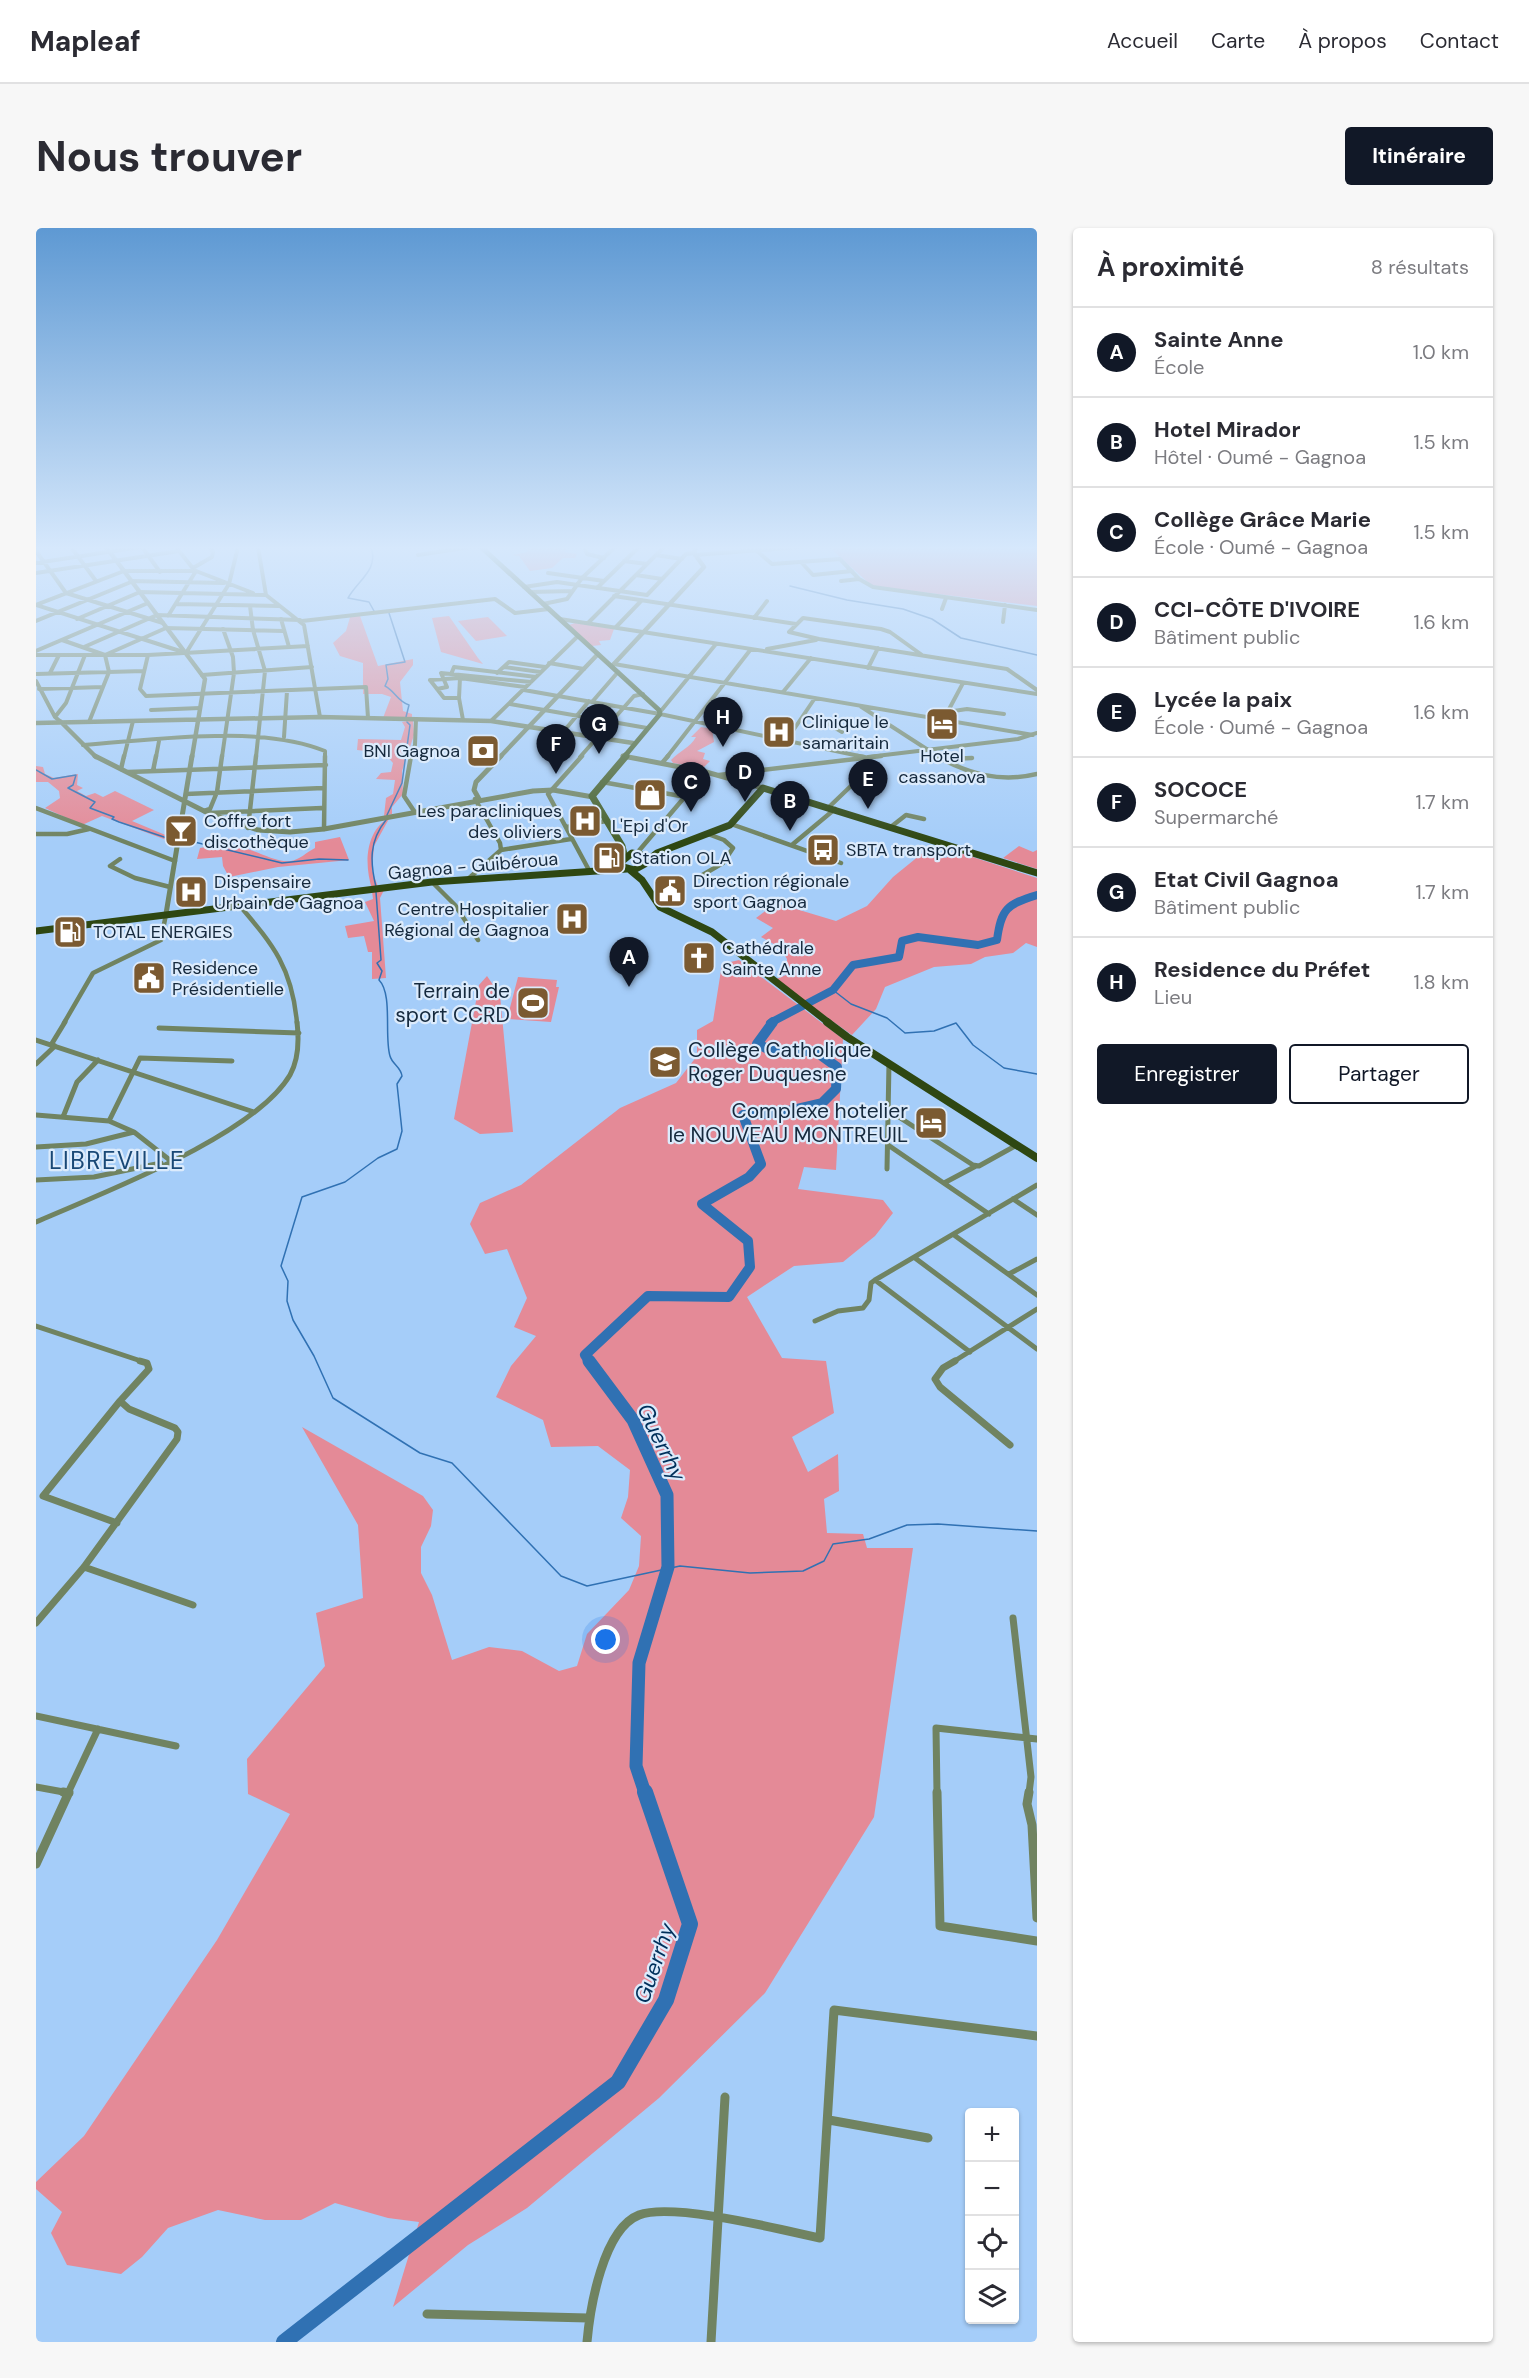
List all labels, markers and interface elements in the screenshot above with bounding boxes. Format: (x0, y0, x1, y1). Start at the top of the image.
text: Mapleaf (30, 23, 141, 60)
text: Accueil (1107, 27, 1178, 55)
text: Carte (1211, 27, 1265, 55)
text: À propos (1298, 27, 1387, 55)
text: Contact (1420, 27, 1499, 55)
button: Itinéraire (1345, 127, 1493, 185)
text: Nous trouver (36, 129, 302, 184)
text: À proximité (1097, 250, 1244, 284)
text: 8 résultats (1371, 254, 1469, 280)
text: Sainte Anne (1154, 325, 1283, 354)
text: A (1109, 339, 1124, 365)
text: 1.0 km (1413, 339, 1469, 365)
text: École (1154, 354, 1204, 380)
text: Hotel Mirador (1154, 415, 1300, 444)
text: B (1110, 429, 1123, 455)
text: 1.5 km (1413, 429, 1469, 455)
text: Hôtel · Oumé - Gagnoa (1154, 444, 1366, 470)
text: Collège Grâce Marie (1154, 505, 1371, 534)
text: C (1109, 519, 1124, 545)
text: 1.5 km (1413, 519, 1469, 545)
text: École · Oumé - Gagnoa (1154, 534, 1368, 560)
text: CCI-CÔTE D'IVOIRE (1154, 595, 1360, 624)
text: D (1109, 609, 1124, 635)
text: 1.6 km (1414, 609, 1469, 635)
text: Bâtiment public (1154, 624, 1300, 650)
text: Lycée la paix (1154, 685, 1292, 714)
pin: H (704, 698, 742, 747)
text: E (1111, 699, 1122, 725)
text: 1.6 km (1414, 699, 1469, 725)
pin: G (580, 704, 618, 754)
hotel icon: Hotel cassanova (924, 706, 960, 742)
place label: Clinique le samaritain (802, 710, 889, 755)
hospital icon: Clinique le samaritain (761, 714, 797, 750)
text: École · Oumé - Gagnoa (1154, 714, 1368, 740)
pin: F (536, 724, 576, 774)
bank icon: BNI Gagnoa (465, 733, 501, 769)
place label: BNI Gagnoa (363, 739, 460, 763)
place label: Hotel cassanova (898, 744, 986, 789)
pin: D (726, 752, 764, 802)
pin: E (848, 760, 888, 809)
pin: C (672, 762, 710, 812)
text: SOCOCE (1154, 775, 1247, 804)
shop icon: L'Epi d'Or (632, 777, 668, 813)
pin: B (770, 782, 810, 831)
text: F (1111, 789, 1122, 815)
text: 1.7 km (1416, 789, 1469, 815)
place label: Les paracliniques des oliviers (417, 799, 562, 844)
hospital icon: Les paracliniques des oliviers (567, 803, 603, 839)
text: Supermarché (1154, 804, 1278, 830)
place label: Coffre fort discothèque (204, 809, 309, 854)
bar icon: Coffre fort discothèque (163, 813, 199, 849)
place label: L'Epi d'Or (612, 814, 689, 838)
bus stop icon: SBTA transport (805, 832, 841, 868)
place label: SBTA transport (846, 838, 971, 862)
fuel station icon: Station OLA (591, 840, 627, 876)
place label: Station OLA (632, 846, 732, 870)
street label: Gagnoa - Guibéroua (387, 847, 559, 885)
text: Etat Civil Gagnoa (1154, 865, 1339, 894)
place label: Direction régionale sport Gagnoa (693, 869, 849, 914)
place label: Dispensaire Urbain de Gagnoa (214, 870, 364, 915)
public building icon: Direction régionale sport Gagnoa (652, 873, 688, 909)
hospital icon: Dispensaire Urbain de Gagnoa (173, 874, 209, 910)
text: G (1109, 879, 1124, 905)
text: 1.7 km (1416, 879, 1469, 905)
text: Bâtiment public (1154, 894, 1300, 920)
place label: Centre Hospitalier Régional de Gagnoa (384, 897, 549, 942)
hospital icon: Centre Hospitalier Régional de Gagnoa (554, 901, 590, 937)
fuel station icon: TOTAL ENERGIES (52, 914, 88, 950)
place label: TOTAL ENERGIES (93, 920, 233, 944)
place label: Cathédrale Sainte Anne (722, 936, 822, 981)
pin: A (610, 938, 648, 987)
church icon: Cathédrale Sainte Anne (681, 940, 717, 976)
text: Residence du Préfet (1154, 955, 1370, 984)
place label: Residence Présidentielle (172, 956, 284, 1001)
public building icon: Residence Présidentielle (131, 960, 167, 996)
text: H (1109, 969, 1124, 995)
text: 1.8 km (1413, 969, 1469, 995)
place label: Terrain de sport CCRD (395, 977, 510, 1029)
text: Lieu (1154, 984, 1192, 1010)
sports icon: Terrain de sport CCRD (515, 985, 551, 1021)
place label: Collège Catholique Roger Duquesne (688, 1036, 871, 1088)
school or university icon: Collège Catholique Roger Duquesne (647, 1044, 683, 1080)
button: Enregistrer (1097, 1044, 1277, 1104)
button: Partager (1289, 1044, 1469, 1104)
place label: Complexe hotelier le NOUVEAU MONTREUIL (668, 1097, 908, 1149)
hotel icon: Complexe hotelier le NOUVEAU MONTREUIL (913, 1105, 949, 1141)
district label: LIBREVILLE (49, 1145, 185, 1176)
water label: Guerrhy (630, 1399, 693, 1486)
your location (591, 1625, 620, 1654)
water label: Guerrhy (627, 1919, 682, 2007)
map controls (965, 2108, 1019, 2324)
button: + (965, 2108, 1019, 2162)
button: − (965, 2162, 1019, 2216)
button: locate (965, 2216, 1019, 2270)
button: layers (965, 2270, 1019, 2324)

